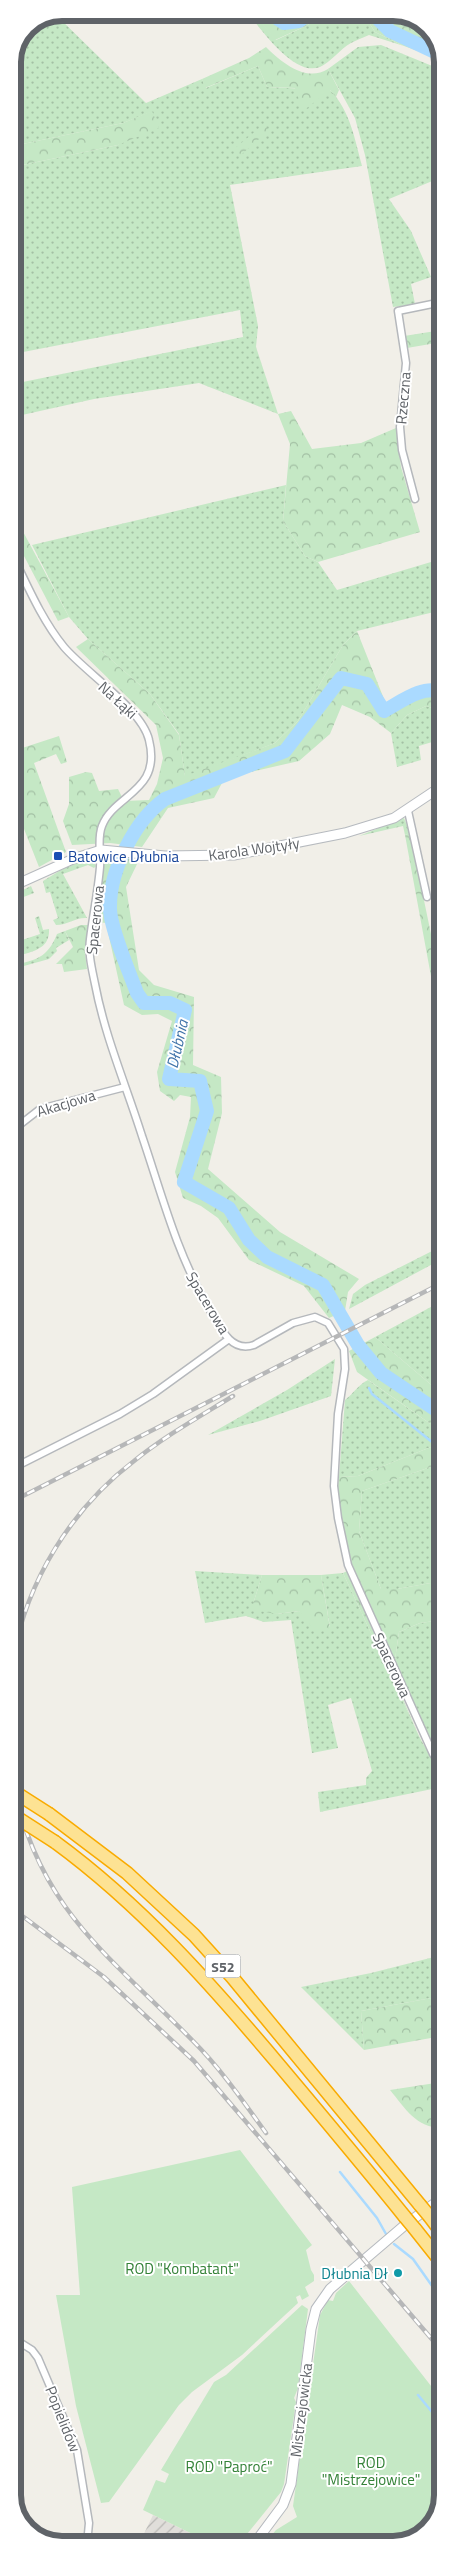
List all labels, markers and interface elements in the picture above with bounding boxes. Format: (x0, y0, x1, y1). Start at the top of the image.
street label: Rzeczna (389, 370, 417, 425)
street label: Na Łąki (93, 676, 143, 724)
street label: Karola Wojtyły (207, 831, 301, 867)
place label: Batowice Dłubnia (68, 845, 179, 868)
marker: Batowice Dłubnia (52, 850, 64, 862)
street label: Spacerowa (80, 884, 110, 956)
water label: Dłubnia (160, 1016, 194, 1071)
street label: Akacjowa (34, 1083, 99, 1123)
street label: Spacerowa (180, 1267, 236, 1339)
street label: Spacerowa (367, 1629, 417, 1702)
road number: S52 (206, 1954, 240, 1978)
park label: ROD "Kombatant" (125, 2257, 239, 2280)
place label: Dłubnia Dł (321, 2262, 388, 2285)
marker: Dłubnia Dł (392, 2267, 404, 2279)
street label: Mistrzejowicka (284, 2361, 318, 2458)
street label: Popielidów (39, 2382, 87, 2456)
park label: ROD "Mistrzejowice" (322, 2451, 420, 2491)
park label: ROD "Paproć" (185, 2455, 273, 2478)

